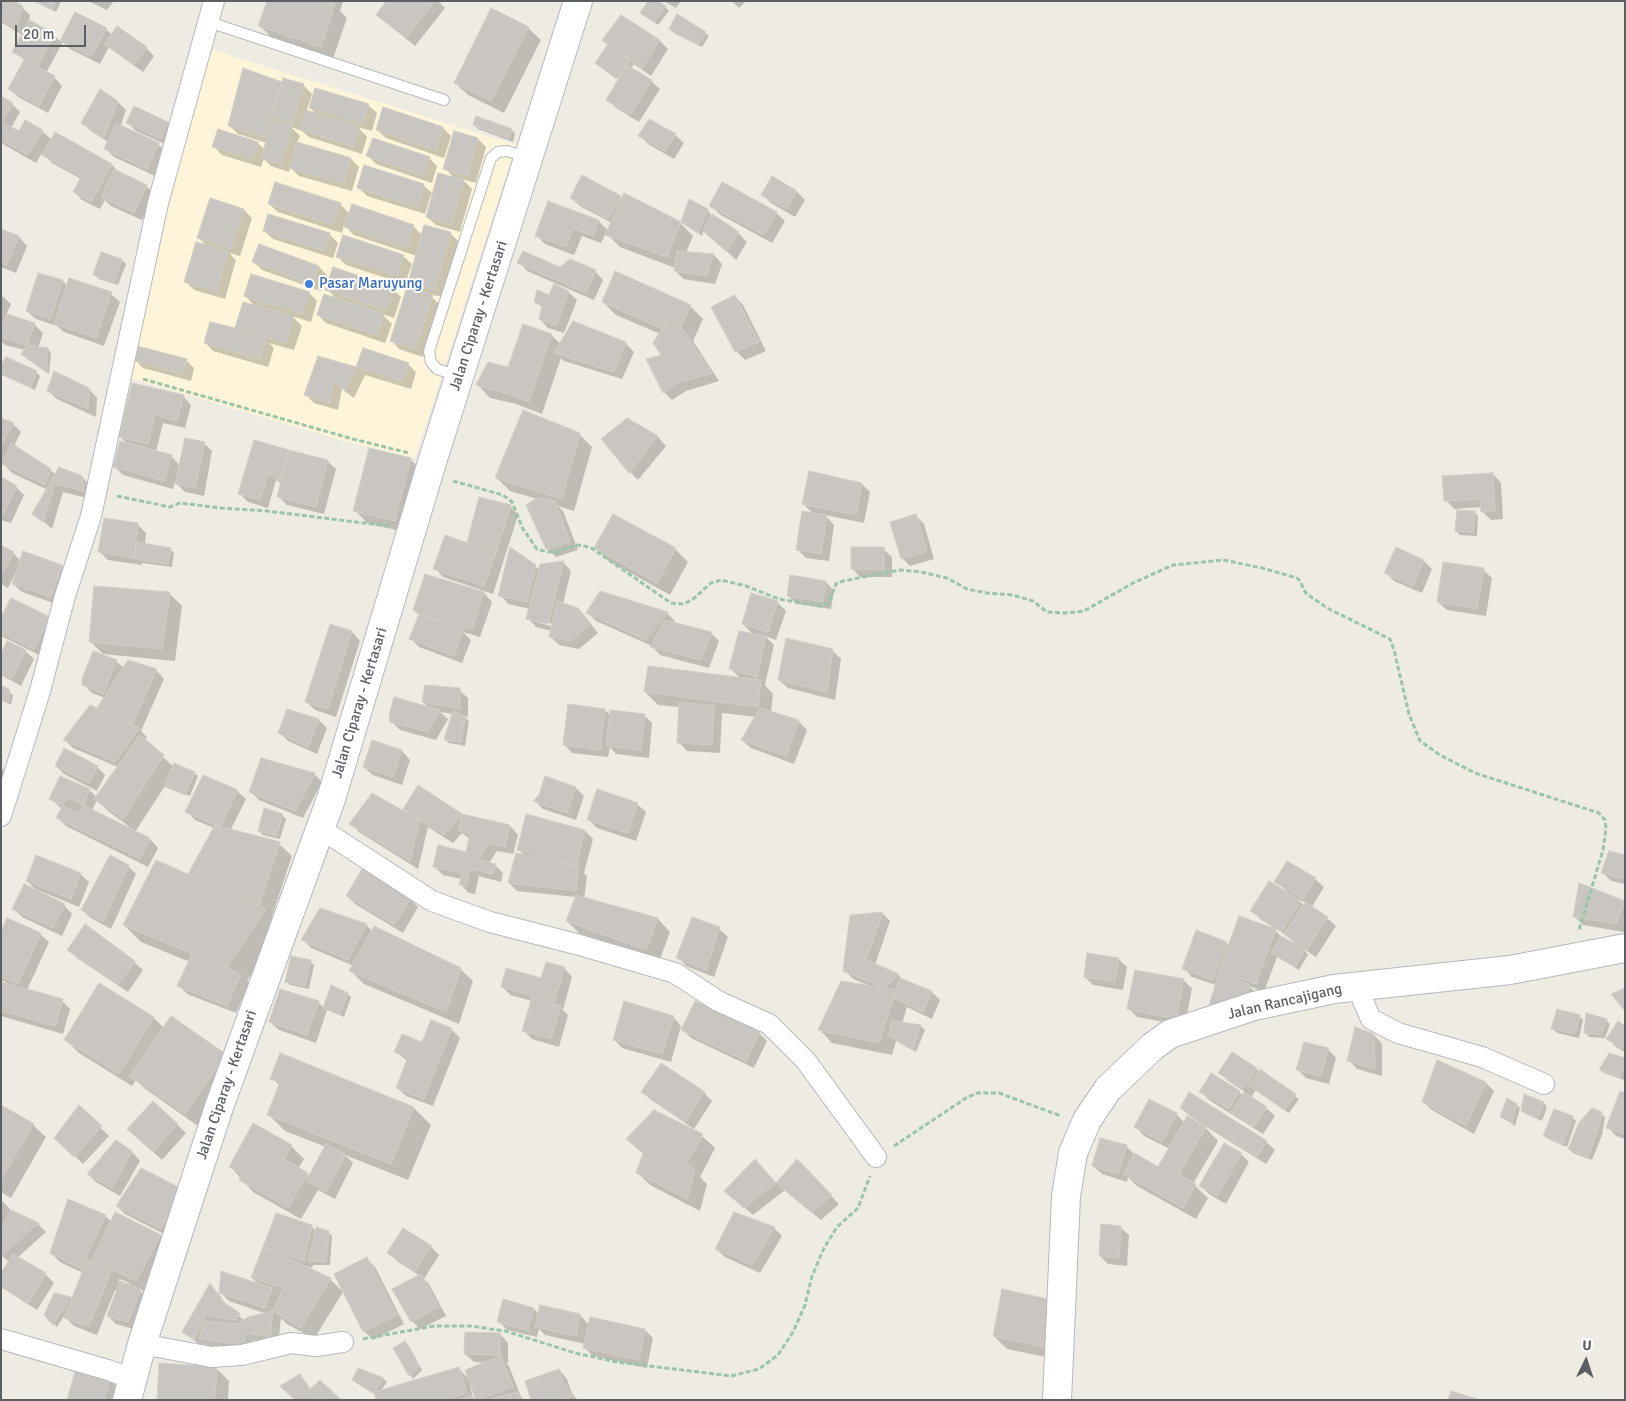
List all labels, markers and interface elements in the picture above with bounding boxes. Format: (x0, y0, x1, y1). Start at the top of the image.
scale bar (18, 15, 89, 47)
text: 20 m (23, 25, 54, 43)
street label: Jalan Ciparay - Kertasari (446, 239, 512, 393)
place label: Pasar Maruyung (319, 275, 423, 293)
marker: Pasar Maruyung (303, 278, 315, 290)
street label: Jalan Ciparay - Kertasari (328, 625, 392, 781)
street label: Jalan Rancajigang (1226, 980, 1344, 1024)
street label: Jalan Ciparay - Kertasari (193, 1008, 261, 1162)
north arrow (1561, 1336, 1611, 1386)
text: U (1582, 1337, 1592, 1354)

